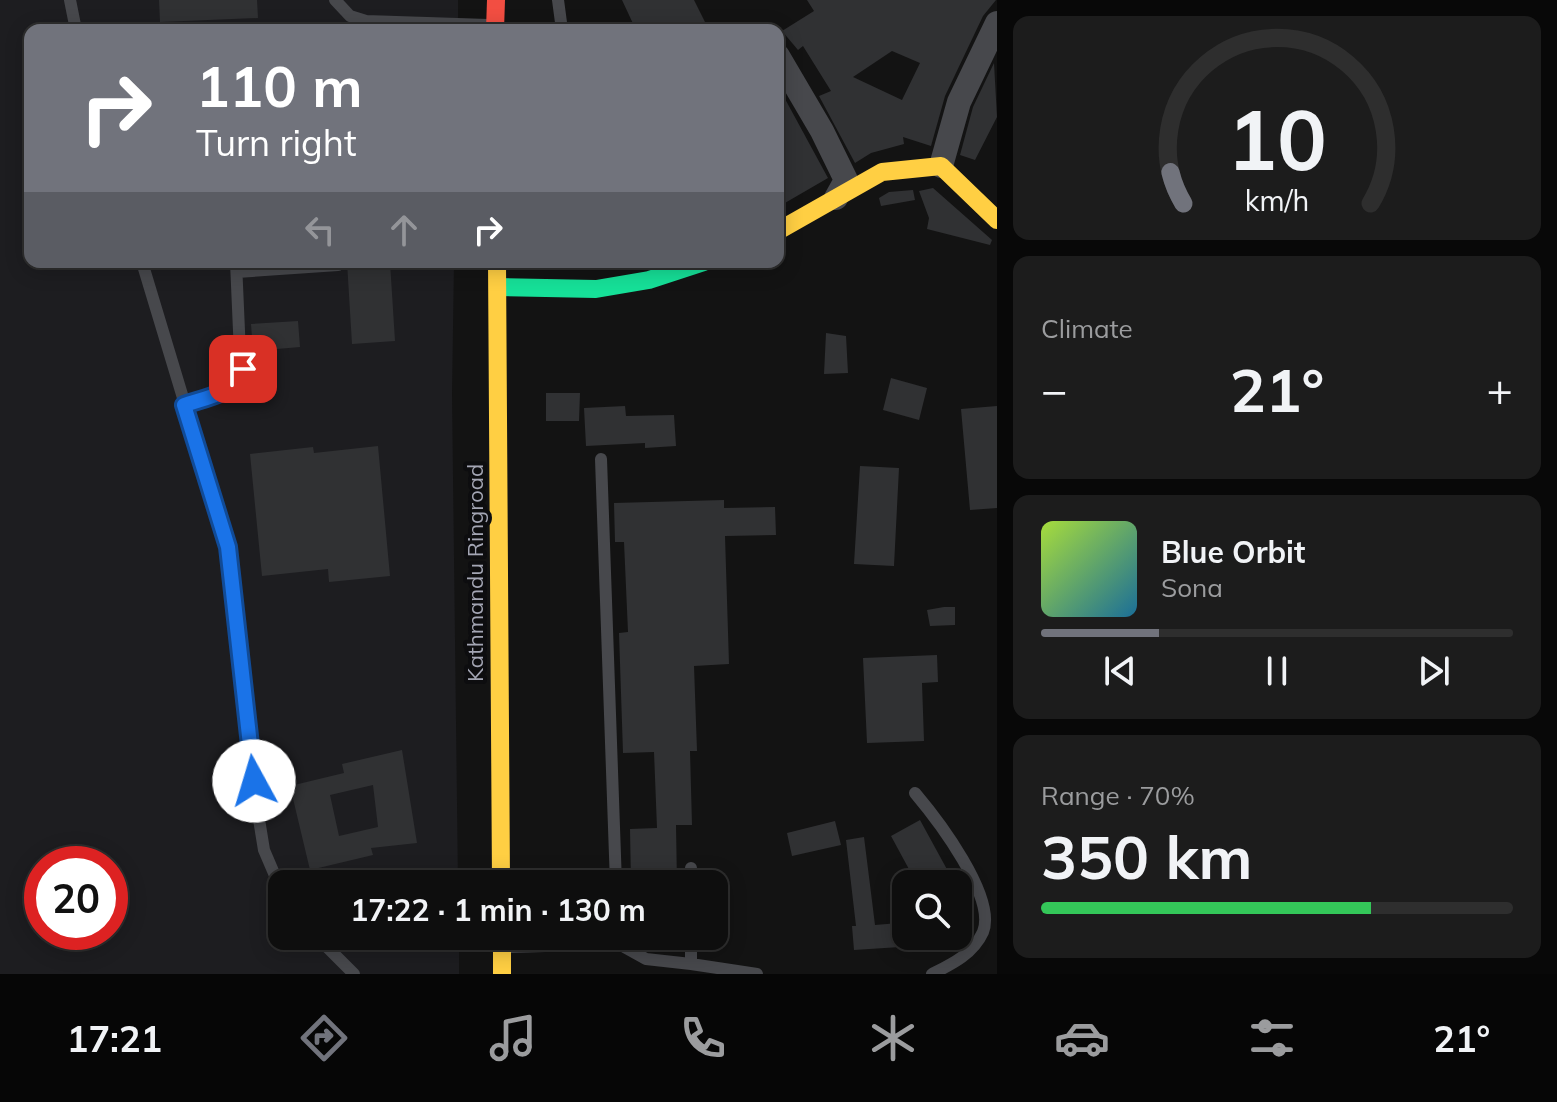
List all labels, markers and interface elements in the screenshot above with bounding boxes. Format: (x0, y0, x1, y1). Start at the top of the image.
text: 110 m (196, 51, 363, 121)
icon: right (64, 56, 168, 160)
text: 10 (1227, 85, 1327, 190)
text: Turn right (196, 120, 357, 165)
text: km/h (1245, 182, 1309, 218)
icon: left (298, 208, 342, 252)
icon: ahead (382, 208, 426, 252)
icon: right (466, 208, 510, 252)
text: Climate (1041, 312, 1133, 345)
pin (209, 335, 277, 403)
icon: arrive (221, 347, 265, 391)
text: 21° (1230, 352, 1324, 427)
text: − (1041, 362, 1067, 417)
text: + (1487, 362, 1513, 417)
street label: Kathmandu Ringroad (461, 464, 489, 682)
text: Blue Orbit (1161, 533, 1305, 571)
text: Sona (1161, 571, 1223, 604)
icon: previous (1098, 649, 1142, 693)
icon: pause (1255, 649, 1299, 693)
icon: next (1412, 649, 1456, 693)
position arrow (212, 739, 296, 823)
text: Range · 70% (1041, 779, 1195, 812)
text: 350 km (1041, 819, 1253, 894)
speed limit sign: 20 (24, 846, 128, 950)
map controls (892, 870, 972, 950)
button: search (892, 870, 972, 950)
text: 17:22 · 1 min · 130 m (350, 891, 646, 929)
icon: directions (296, 1010, 352, 1066)
icon: music (485, 1010, 541, 1066)
icon: phone (675, 1010, 731, 1066)
icon: climate (865, 1010, 921, 1066)
icon: car (1054, 1010, 1110, 1066)
icon: filters (1244, 1010, 1300, 1066)
text: 17:21 (67, 1016, 162, 1061)
text: 21° (1433, 1016, 1490, 1061)

